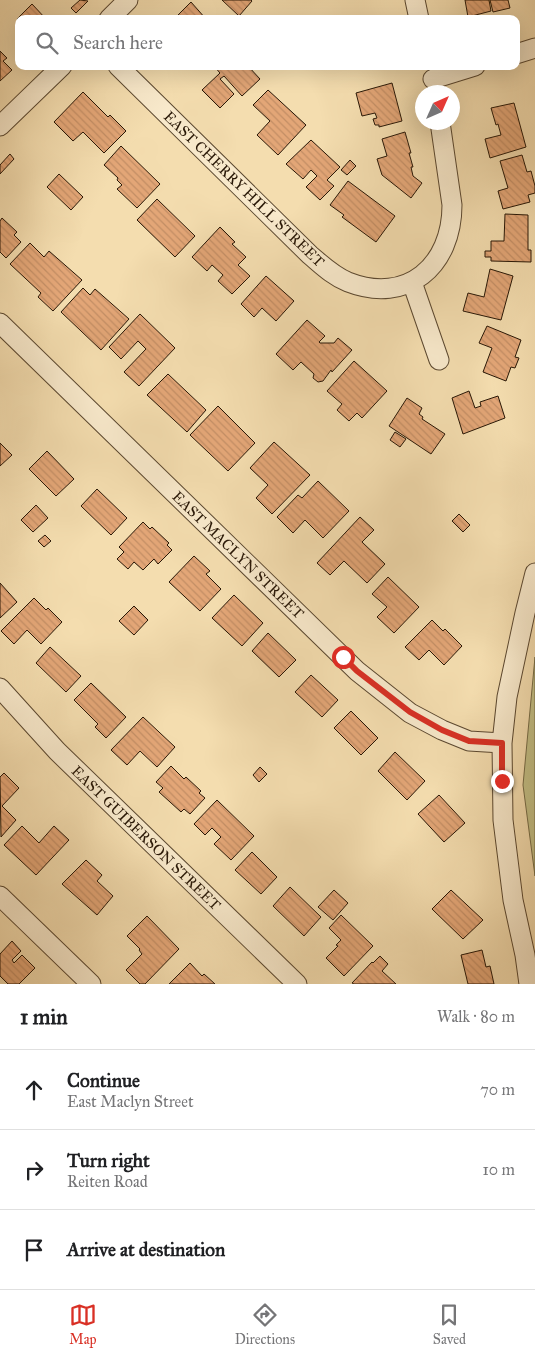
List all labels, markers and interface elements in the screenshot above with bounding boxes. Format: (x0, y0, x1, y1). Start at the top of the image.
search box (15, 15, 520, 70)
icon: search (33, 29, 61, 57)
text: Search here (73, 31, 163, 54)
north arrow (415, 85, 460, 130)
street label: EAST CHERRY HILL STREET (160, 107, 328, 271)
street label: EAST MACLYN STREET (168, 487, 308, 623)
route start (332, 646, 355, 669)
street label: EAST GUIBERSON STREET (68, 762, 224, 914)
route end (491, 770, 514, 793)
text: 1 min (20, 1004, 68, 1030)
text: Walk · 80 m (437, 1007, 515, 1026)
text: Continue (67, 1069, 140, 1092)
icon: ahead (20, 1076, 48, 1104)
text: 70 m (480, 1080, 515, 1099)
text: East Maclyn Street (67, 1092, 194, 1111)
text: Turn right (67, 1149, 150, 1172)
icon: right (20, 1156, 48, 1184)
text: 10 m (483, 1160, 515, 1179)
text: Reiten Road (67, 1172, 148, 1191)
icon: arrive (20, 1236, 48, 1264)
text: Arrive at destination (67, 1238, 225, 1261)
tab: Map (69, 1301, 97, 1348)
tab: Directions (235, 1301, 295, 1348)
tab: Saved (433, 1301, 466, 1348)

